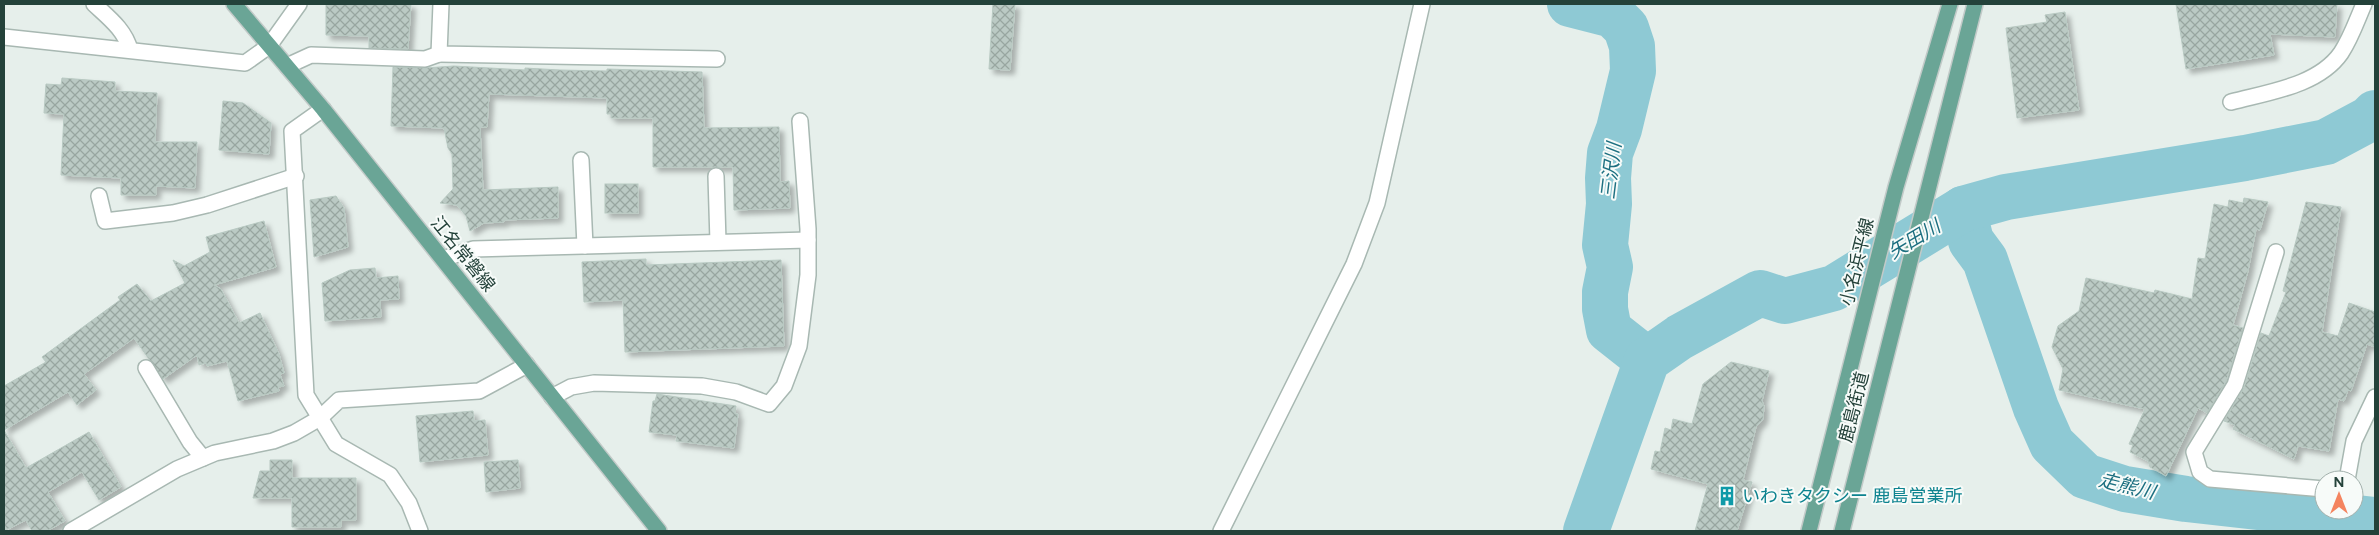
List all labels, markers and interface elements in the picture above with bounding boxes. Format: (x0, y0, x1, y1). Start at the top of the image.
water label: 三沢川 (1596, 139, 1626, 201)
street label: 江名常磐線 (426, 212, 500, 296)
water label: 矢田川 (1884, 213, 1946, 264)
street label: 小名浜平線 (1835, 216, 1879, 308)
street label: 鹿島街道 (1835, 369, 1873, 445)
water label: 走熊川 (2097, 468, 2159, 505)
north arrow (2314, 470, 2364, 520)
text: N (2334, 474, 2344, 491)
building icon: いわきタクシー 鹿島営業所 (1716, 485, 1738, 507)
place label: いわきタクシー 鹿島営業所 (1742, 485, 1962, 507)

